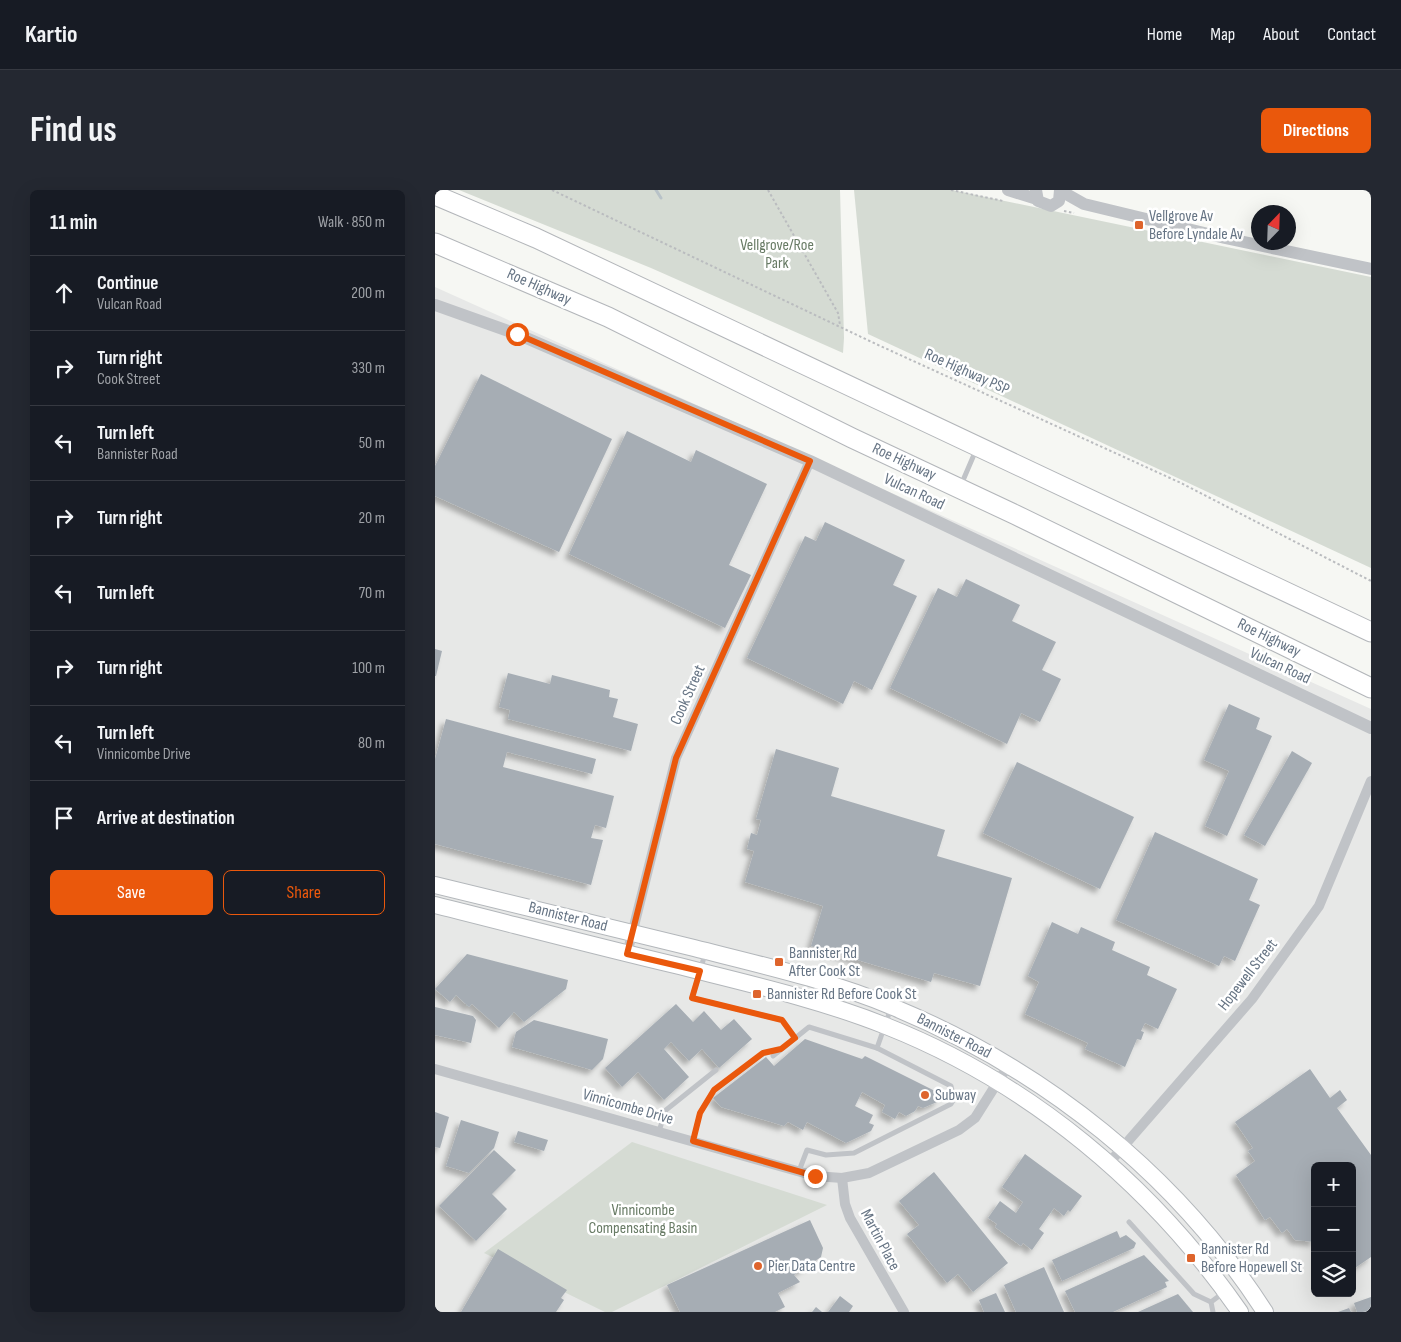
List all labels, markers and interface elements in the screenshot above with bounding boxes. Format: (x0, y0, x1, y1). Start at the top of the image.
text: Kartio (25, 20, 77, 49)
text: Home (1147, 24, 1182, 45)
text: Map (1210, 24, 1235, 45)
text: About (1263, 24, 1299, 45)
text: Contact (1327, 24, 1376, 45)
button: Directions (1261, 108, 1371, 153)
text: Find us (30, 109, 117, 152)
north arrow (1251, 205, 1296, 250)
place label: Vellgrove Av Before Lyndale Av (1149, 207, 1243, 244)
text: 11 min (50, 210, 97, 235)
text: Walk · 850 m (318, 213, 385, 232)
marker: Vellgrove Av Before Lyndale Av (1133, 219, 1145, 231)
park label: Vellgrove/Roe Park (740, 236, 814, 273)
street label: Roe Highway (504, 264, 574, 310)
text: Continue (97, 272, 158, 295)
icon: ahead (50, 279, 78, 307)
text: 200 m (351, 284, 385, 303)
text: Vulcan Road (97, 295, 162, 314)
route start (506, 323, 529, 346)
street label: Roe Highway PSP (922, 345, 1013, 399)
text: Turn right (97, 347, 162, 370)
icon: right (50, 354, 78, 382)
text: 330 m (352, 359, 385, 378)
text: Cook Street (97, 370, 160, 389)
text: Turn left (97, 422, 154, 445)
icon: left (50, 429, 78, 457)
text: 50 m (359, 434, 385, 453)
street label: Roe Highway (869, 439, 939, 485)
text: Bannister Road (97, 445, 178, 464)
street label: Vulcan Road (881, 470, 947, 514)
icon: right (50, 504, 78, 532)
text: Turn right (97, 507, 162, 530)
text: 20 m (358, 509, 385, 528)
icon: left (50, 579, 78, 607)
text: Turn left (97, 582, 154, 605)
text: 70 m (359, 584, 385, 603)
street label: Roe Highway (1234, 615, 1304, 661)
street label: Vulcan Road (1247, 644, 1313, 688)
icon: right (50, 654, 78, 682)
text: Turn right (97, 657, 162, 680)
text: 100 m (352, 659, 385, 678)
street label: Cook Street (666, 662, 710, 728)
text: Turn left (97, 722, 154, 745)
icon: left (50, 729, 78, 757)
text: 80 m (358, 734, 385, 753)
text: Vinnicombe Drive (97, 745, 191, 764)
icon: arrive (50, 804, 78, 832)
text: Arrive at destination (97, 807, 235, 830)
button: Save (50, 870, 213, 915)
button: Share (223, 870, 385, 915)
street label: Bannister Road (527, 898, 609, 936)
street label: Hopewell Street (1214, 935, 1282, 1014)
place label: Bannister Rd After Cook St (788, 944, 860, 981)
marker: Bannister Rd After Cook St (773, 956, 785, 968)
place label: Bannister Rd Before Cook St (767, 985, 917, 1004)
marker: Bannister Rd Before Cook St (751, 988, 763, 1000)
street label: Bannister Road (914, 1009, 994, 1063)
street label: Vinnicombe Drive (580, 1085, 676, 1129)
place label: Subway (935, 1086, 976, 1105)
marker: Subway (919, 1089, 931, 1101)
map controls (1311, 1162, 1356, 1297)
button: + (1311, 1162, 1356, 1207)
route end (804, 1165, 827, 1188)
park label: Vinnicombe Compensating Basin (589, 1201, 697, 1238)
street label: Martin Place (856, 1206, 904, 1274)
button: − (1311, 1207, 1356, 1252)
place label: Bannister Rd Before Hopewell St (1201, 1240, 1302, 1277)
marker: Bannister Rd Before Hopewell St (1185, 1252, 1197, 1264)
button: layers (1311, 1252, 1356, 1297)
place label: Pier Data Centre (768, 1257, 855, 1276)
marker: Pier Data Centre (752, 1260, 764, 1272)

